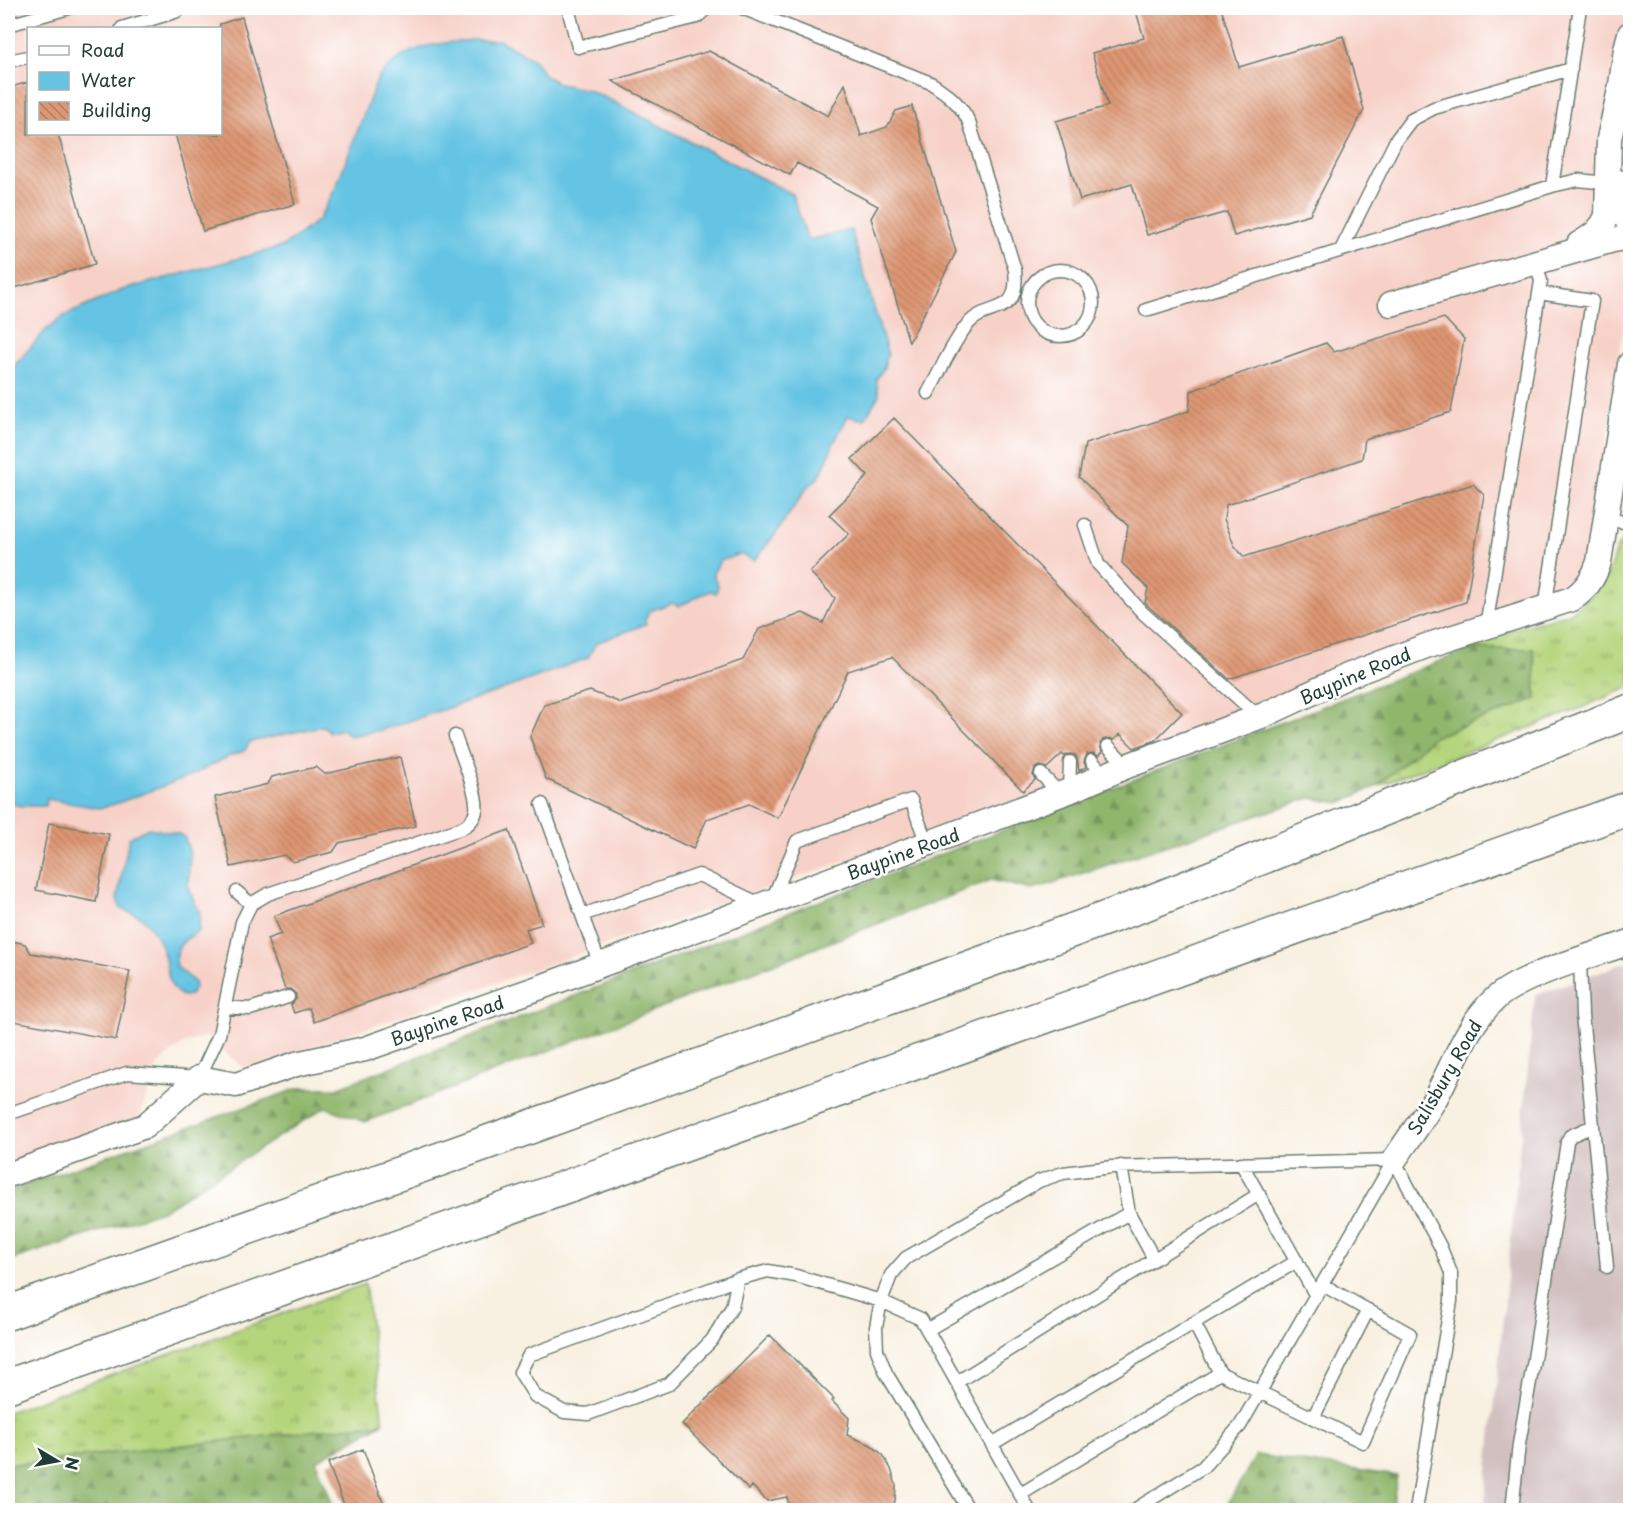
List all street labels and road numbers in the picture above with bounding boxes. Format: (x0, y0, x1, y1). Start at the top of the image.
street label: Baypine Road (1295, 639, 1415, 711)
street label: Baypine Road (843, 820, 963, 886)
street label: Baypine Road (387, 988, 507, 1052)
street label: Salisbury Road (1400, 1014, 1488, 1140)

